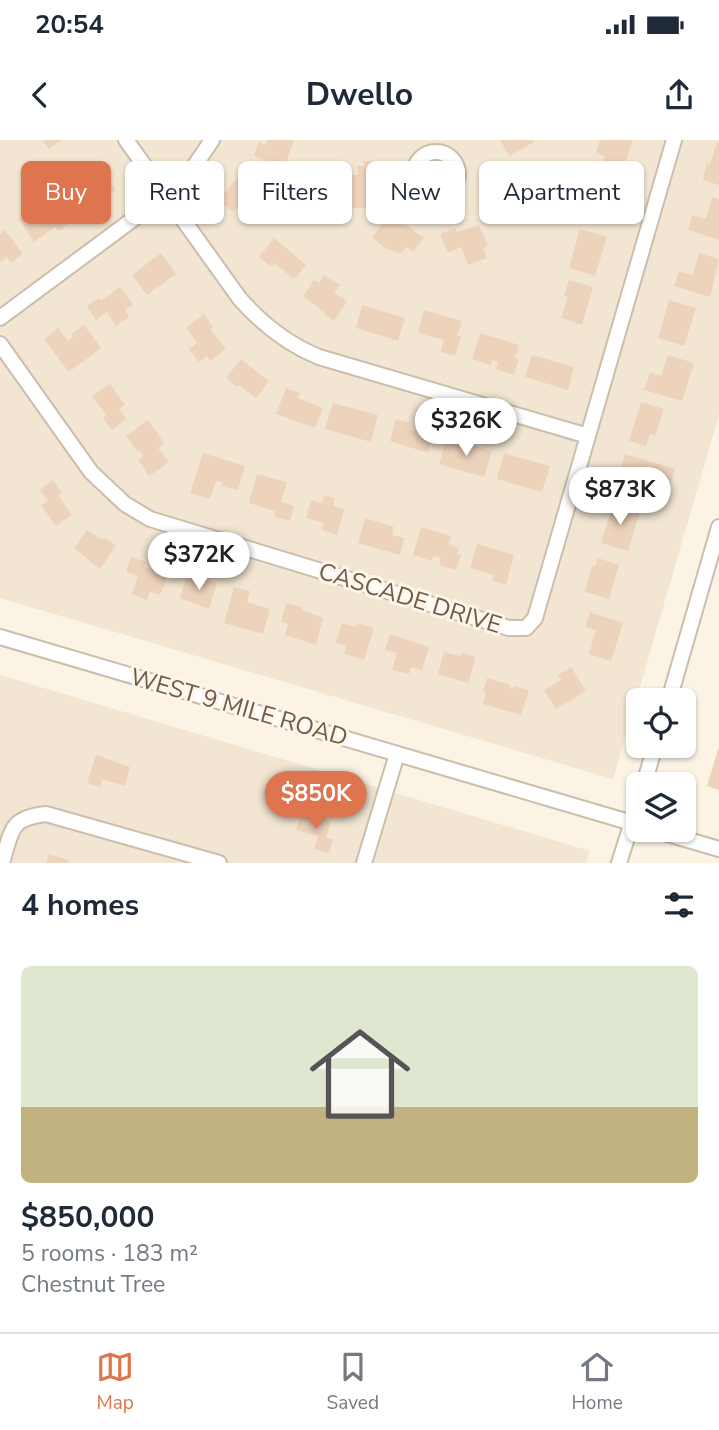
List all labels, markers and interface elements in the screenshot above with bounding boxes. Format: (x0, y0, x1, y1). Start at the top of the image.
text: 20:54 (35, 7, 104, 42)
text: Dwello (306, 73, 413, 116)
icon: back (21, 76, 59, 114)
icon: share (660, 76, 698, 114)
chip: Buy (21, 161, 111, 224)
chip: Rent (125, 161, 224, 224)
chip: Filters (238, 161, 352, 224)
chip: New (366, 161, 465, 224)
chip: Apartment (479, 161, 644, 224)
pin: $326K (417, 398, 515, 458)
text: $326K (431, 405, 501, 436)
pin: $873K (571, 468, 669, 527)
text: $873K (585, 474, 655, 505)
pin: $372K (150, 532, 248, 592)
text: $372K (164, 539, 234, 570)
street label: CASCADE DRIVE (315, 555, 505, 641)
street label: WEST 9 MILE ROAD (126, 661, 352, 753)
map controls (626, 688, 696, 842)
button: locate (626, 688, 696, 758)
pin: $850K (267, 772, 365, 831)
button: layers (626, 772, 696, 842)
text: $850K (281, 778, 351, 809)
text: 4 homes (21, 885, 139, 926)
icon: filters (660, 886, 698, 924)
icon: home (297, 1011, 423, 1137)
text: $850,000 (21, 1197, 154, 1238)
text: 5 rooms · 183 m² (21, 1238, 198, 1269)
text: Chestnut Tree (21, 1269, 165, 1300)
tab: Map (96, 1348, 134, 1416)
tab: Saved (327, 1348, 379, 1416)
tab: Home (571, 1348, 623, 1416)

